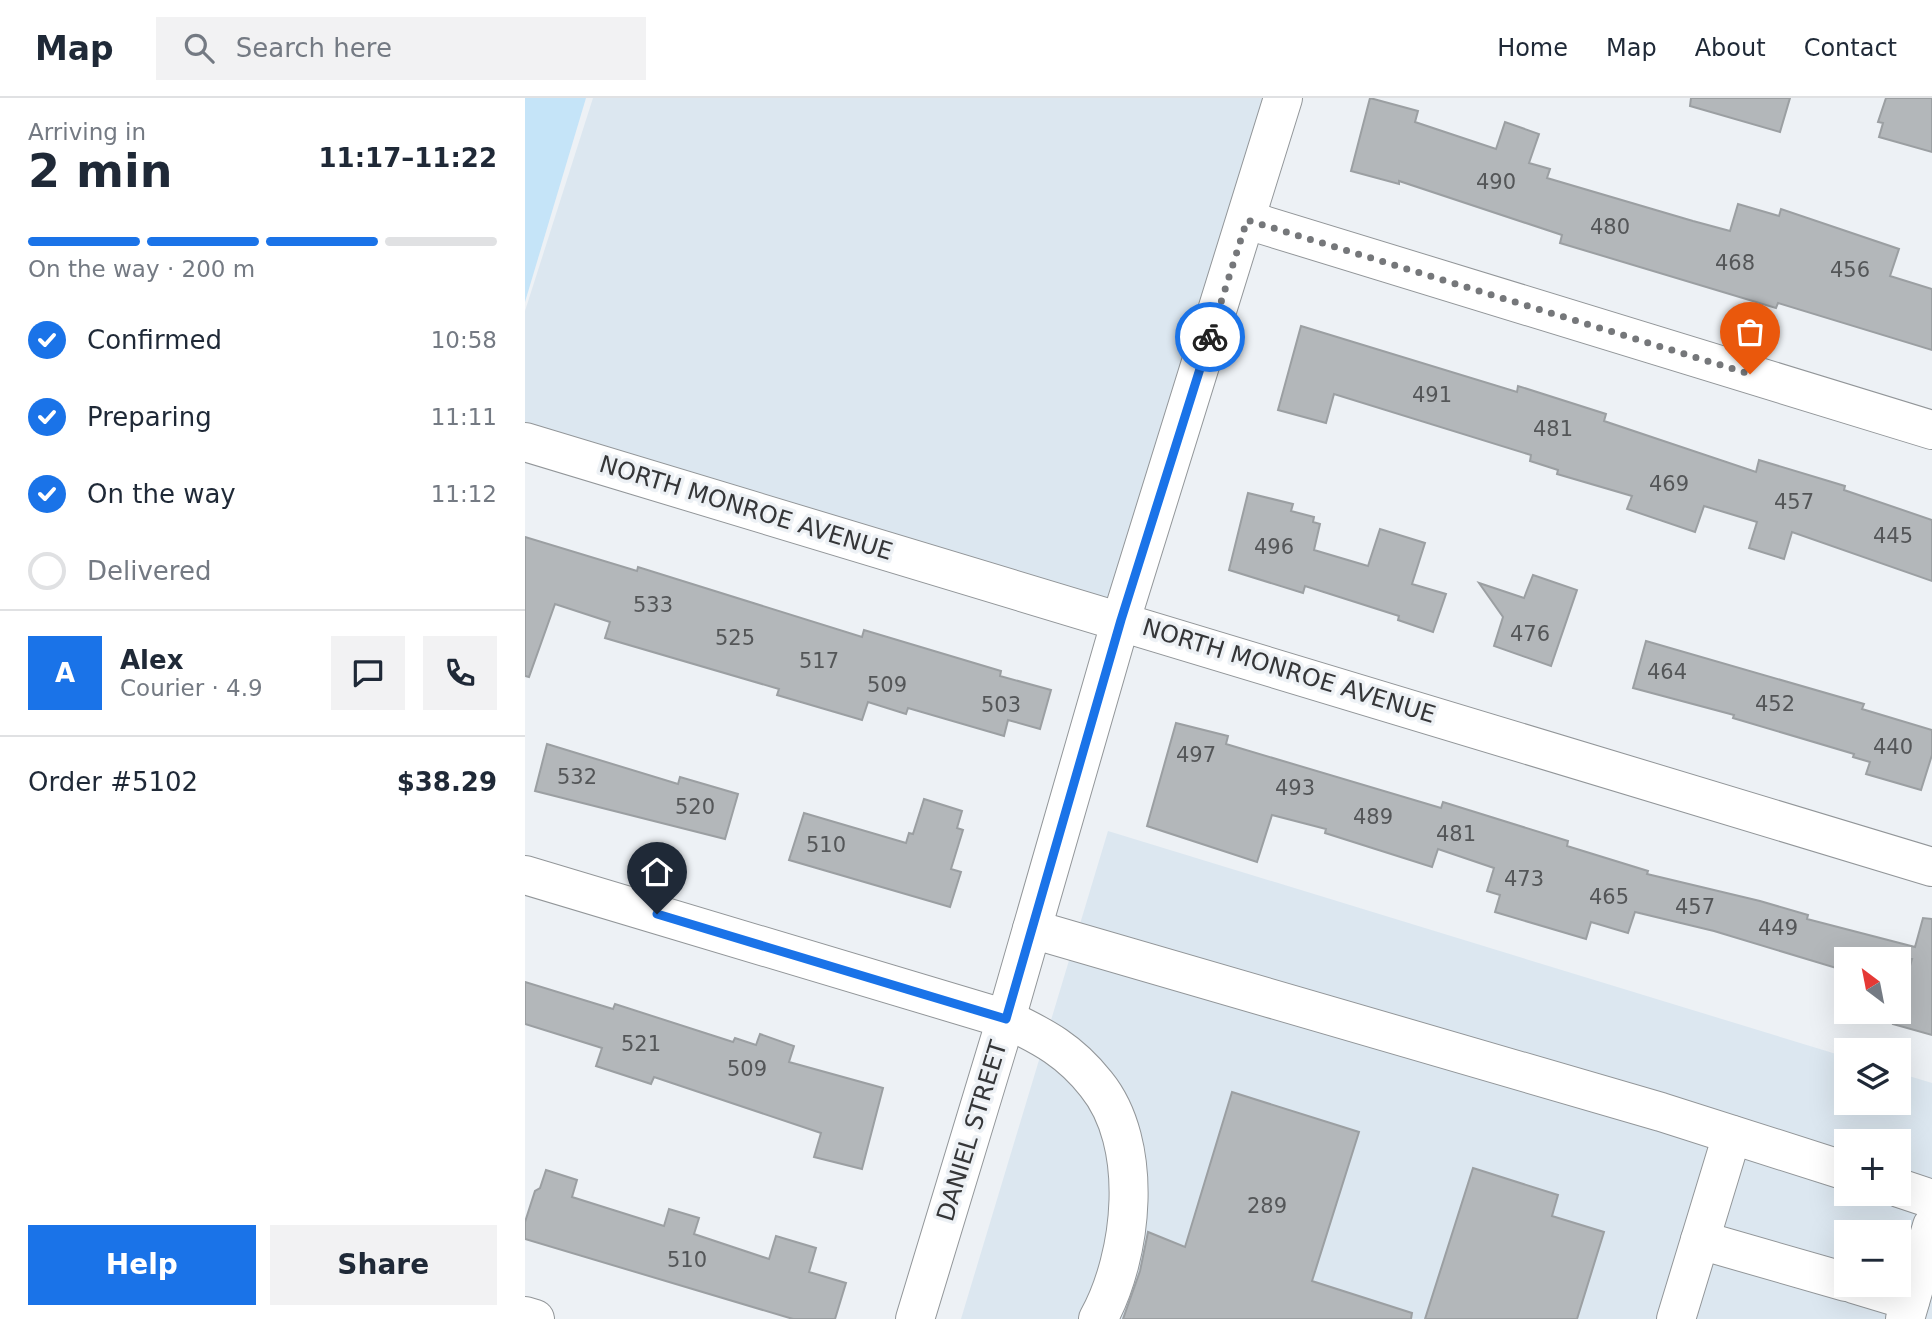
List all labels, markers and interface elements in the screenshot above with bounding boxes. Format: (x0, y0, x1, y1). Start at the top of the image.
search box (156, 17, 646, 80)
text: Map (35, 29, 114, 68)
icon: search (180, 29, 218, 67)
text: Search here (236, 33, 392, 63)
text: Home (1497, 34, 1568, 62)
text: Map (1606, 34, 1657, 62)
text: About (1695, 34, 1766, 62)
text: Contact (1804, 34, 1897, 62)
text: Arriving in (28, 119, 146, 145)
text: 11:17–11:22 (318, 143, 497, 173)
text: 2 min (28, 144, 172, 198)
house number: 490 (1476, 170, 1516, 194)
house number: 480 (1590, 215, 1630, 239)
house number: 468 (1715, 251, 1755, 275)
text: On the way · 200 m (28, 256, 255, 282)
house number: 456 (1830, 258, 1870, 282)
courier (1175, 302, 1245, 372)
pin (1720, 302, 1780, 374)
icon: bag (1731, 313, 1769, 351)
icon: bike (1191, 318, 1229, 356)
icon: check (28, 321, 66, 359)
text: Confirmed (87, 325, 222, 355)
text: 10:58 (431, 327, 497, 353)
house number: 491 (1412, 383, 1452, 407)
icon: check (28, 398, 66, 436)
text: Preparing (87, 402, 212, 432)
text: 11:11 (431, 404, 497, 430)
house number: 481 (1533, 417, 1573, 441)
street label: NORTH MONROE AVENUE (596, 450, 896, 566)
house number: 469 (1649, 472, 1689, 496)
icon: check (28, 475, 66, 513)
text: On the way (87, 479, 236, 509)
text: 11:12 (431, 481, 497, 507)
house number: 457 (1774, 490, 1814, 514)
house number: 445 (1873, 524, 1913, 548)
house number: 496 (1254, 535, 1294, 559)
text: Delivered (87, 556, 211, 586)
house number: 533 (633, 593, 673, 617)
street label: NORTH MONROE AVENUE (1139, 613, 1439, 729)
house number: 476 (1510, 622, 1550, 646)
house number: 525 (715, 626, 755, 650)
button: chat (331, 636, 405, 710)
button: phone (423, 636, 497, 710)
text: Alex (120, 645, 183, 675)
house number: 517 (799, 649, 839, 673)
text: A (55, 658, 75, 688)
house number: 464 (1647, 660, 1687, 684)
house number: 509 (867, 673, 907, 697)
text: Courier · 4.9 (120, 675, 263, 701)
house number: 452 (1755, 692, 1795, 716)
house number: 503 (981, 693, 1021, 717)
house number: 440 (1873, 735, 1913, 759)
house number: 497 (1176, 743, 1216, 767)
house number: 532 (557, 765, 597, 789)
text: Order #5102 (28, 767, 198, 797)
text: $38.29 (397, 767, 497, 797)
house number: 493 (1275, 776, 1315, 800)
house number: 520 (675, 795, 715, 819)
house number: 489 (1353, 805, 1393, 829)
house number: 481 (1436, 822, 1476, 846)
house number: 510 (806, 833, 846, 857)
pin (627, 842, 687, 914)
icon: home (638, 853, 676, 891)
house number: 473 (1504, 867, 1544, 891)
house number: 465 (1589, 885, 1629, 909)
house number: 457 (1675, 895, 1715, 919)
house number: 449 (1758, 916, 1798, 940)
north arrow (1834, 947, 1911, 1024)
map controls (1834, 947, 1911, 1297)
house number: 521 (621, 1032, 661, 1056)
street label: DANIEL STREET (931, 1037, 1013, 1225)
button: layers (1834, 1038, 1911, 1115)
house number: 509 (727, 1057, 767, 1081)
button: + (1834, 1129, 1911, 1206)
house number: 289 (1247, 1194, 1287, 1218)
button: − (1834, 1220, 1911, 1297)
button: Help (28, 1225, 256, 1305)
button: Share (270, 1225, 497, 1305)
house number: 510 (667, 1248, 707, 1272)

